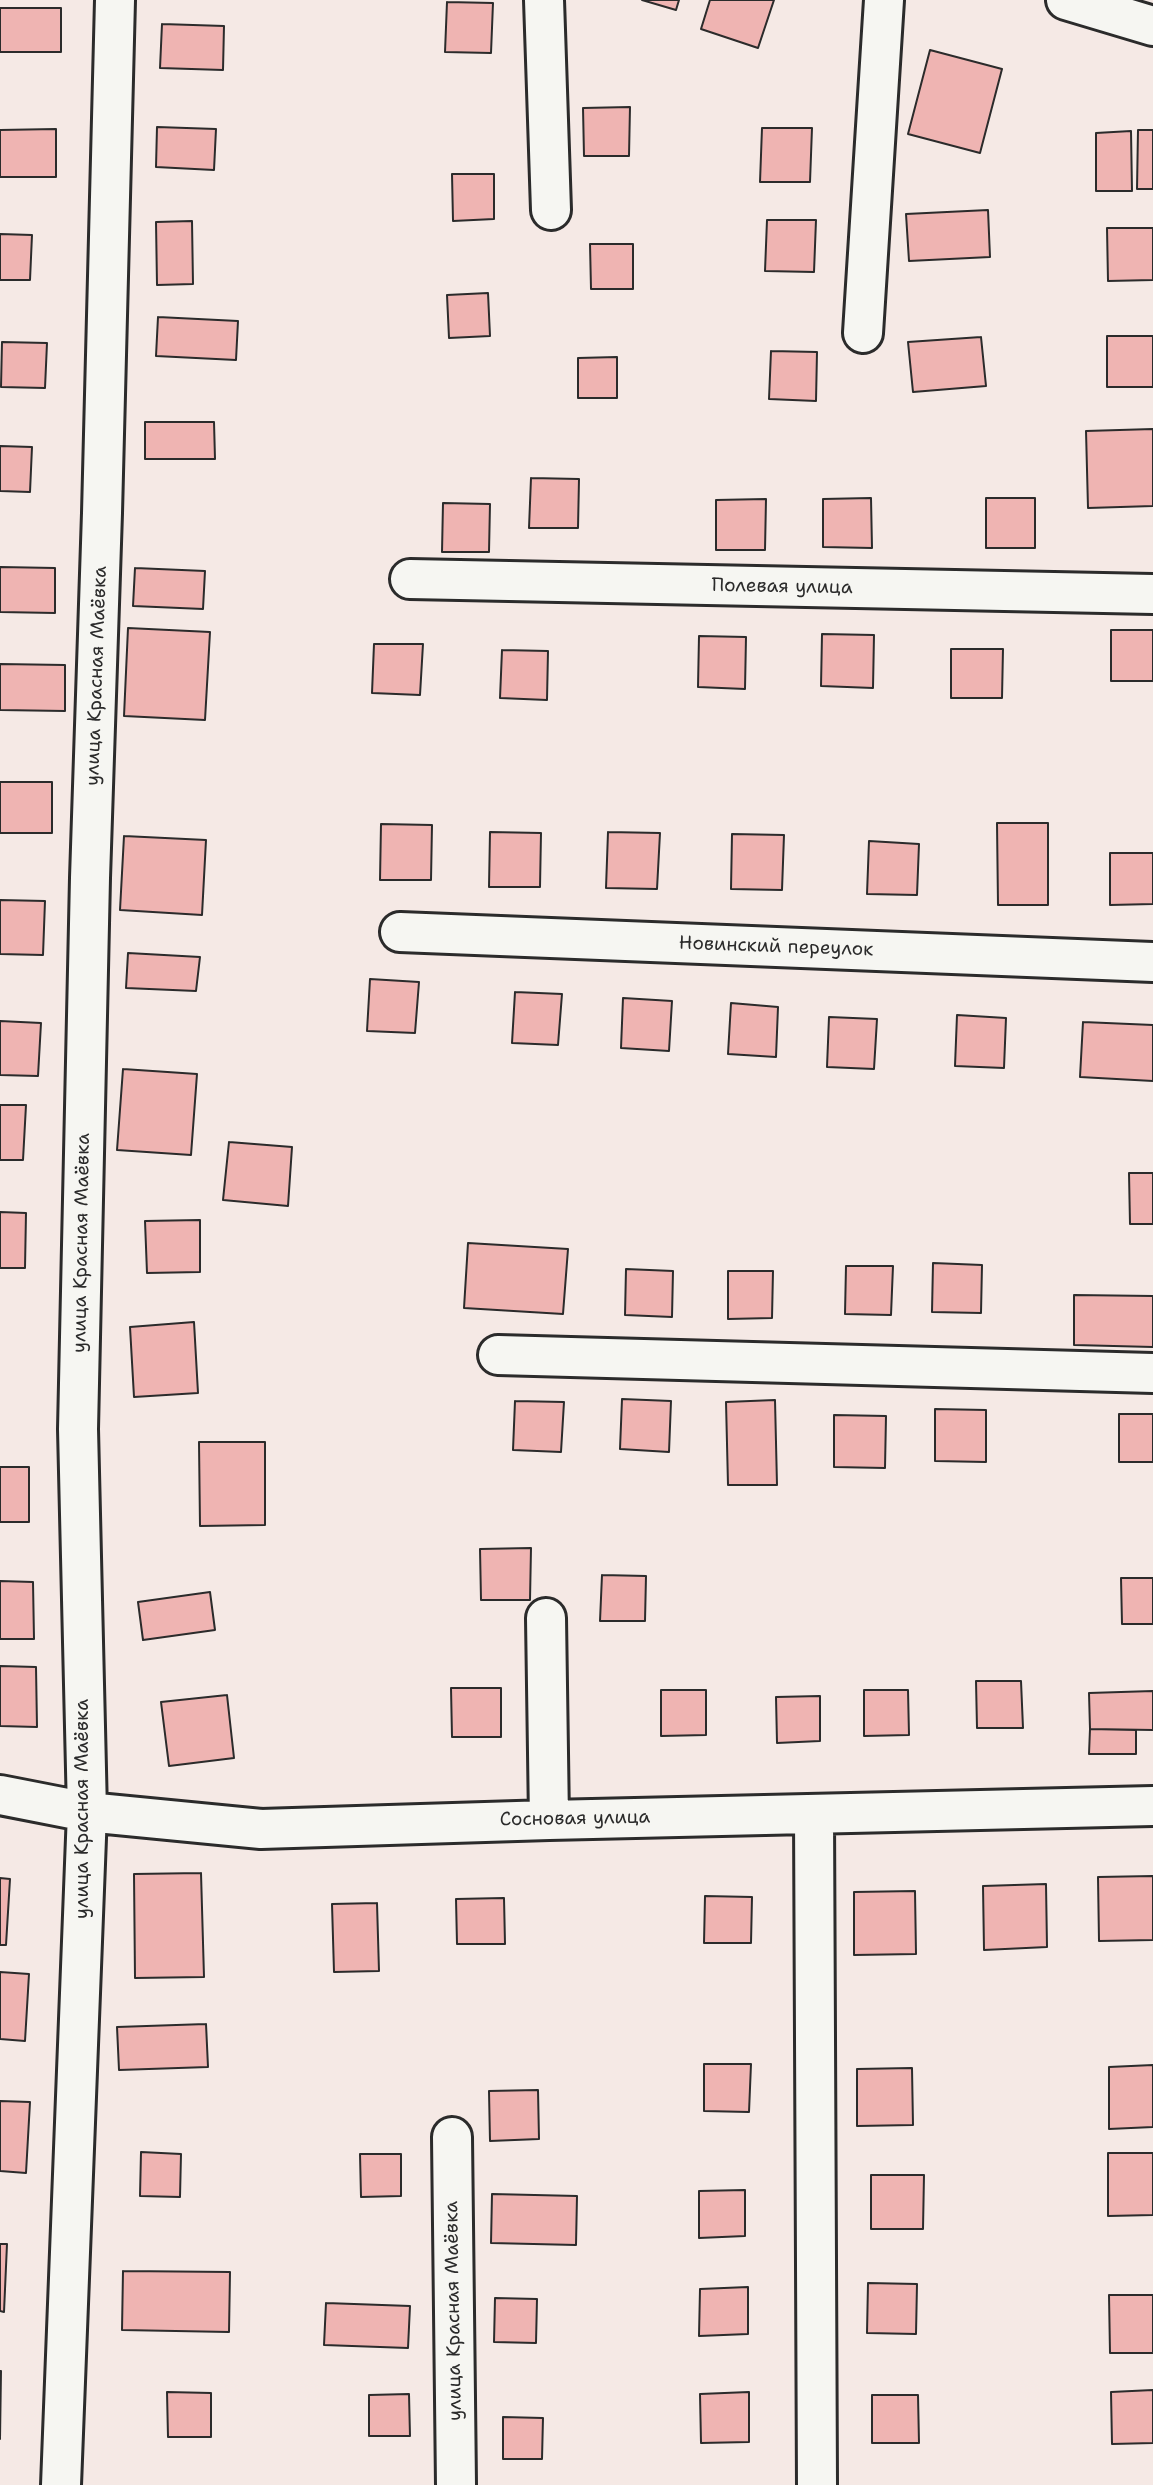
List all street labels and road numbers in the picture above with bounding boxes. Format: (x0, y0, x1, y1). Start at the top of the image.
street label: улица Красная Маёвка (82, 566, 112, 786)
street label: Полевая улица (711, 574, 853, 600)
street label: Новинский переулок (678, 932, 874, 962)
street label: улица Красная Маёвка (69, 1133, 95, 1353)
street label: улица Красная Маёвка (72, 1699, 94, 1919)
street label: Сосновая улица (499, 1806, 651, 1832)
street label: улица Красная Маёвка (441, 2201, 467, 2421)

